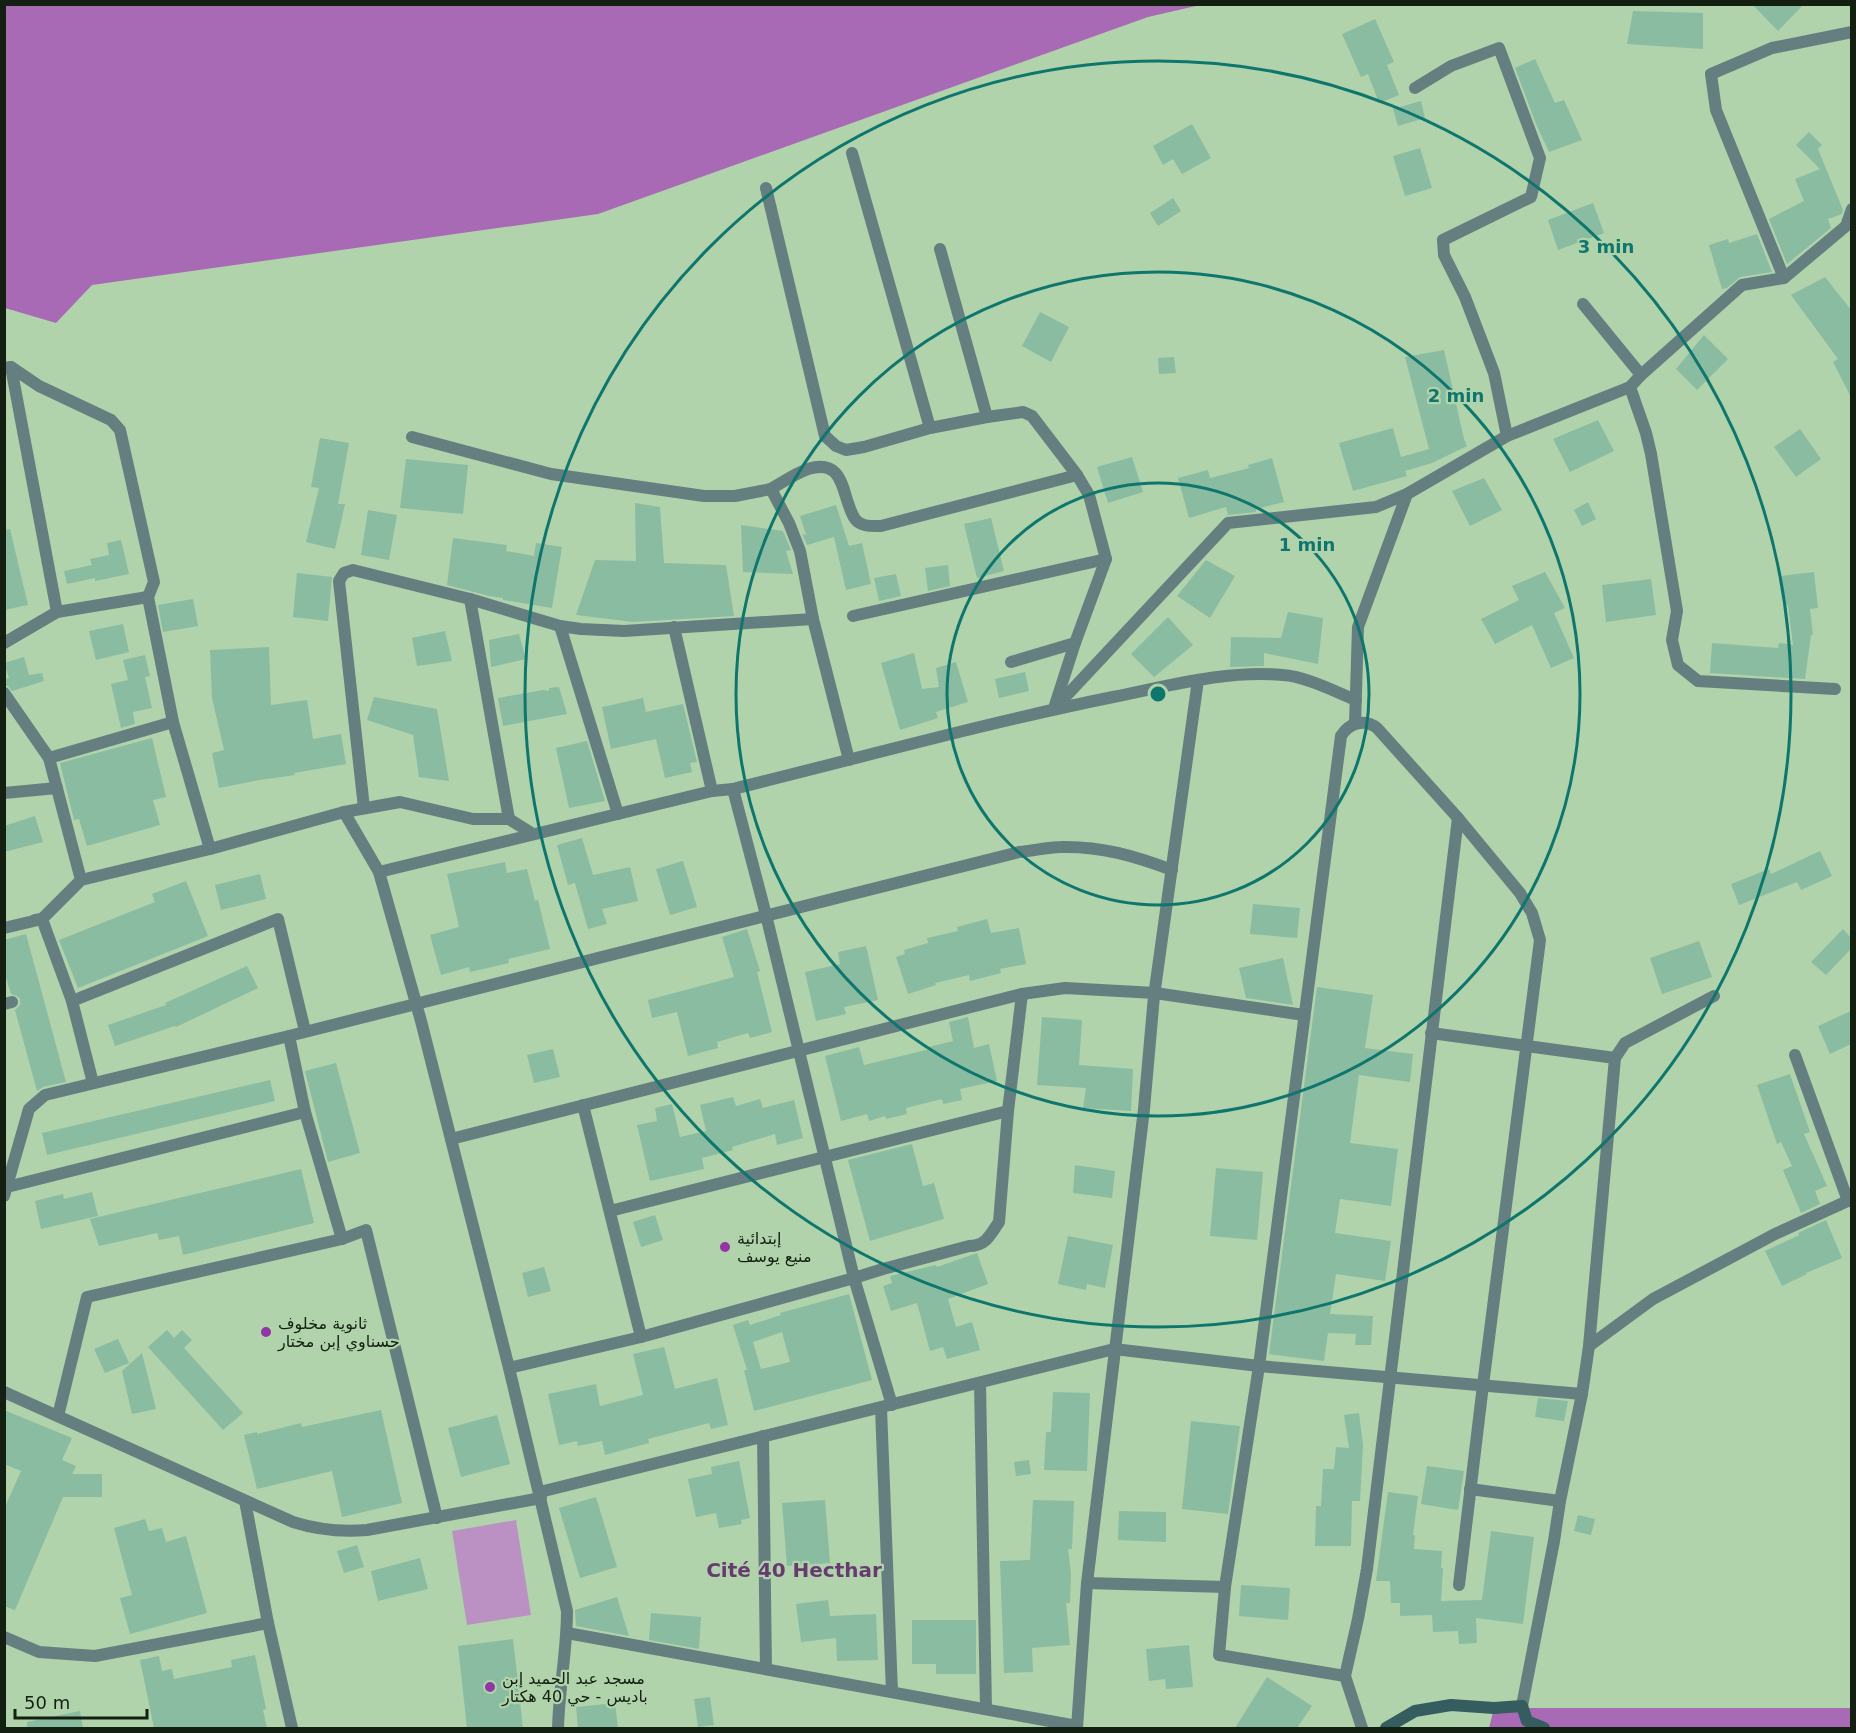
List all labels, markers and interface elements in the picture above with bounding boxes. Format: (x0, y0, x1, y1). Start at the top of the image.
text: 3 min (1578, 236, 1634, 257)
text: 2 min (1428, 385, 1484, 406)
text: 1 min (1279, 534, 1335, 555)
centre of rings (1148, 684, 1168, 704)
place label: إبتدائية منيع يوسف (737, 1229, 812, 1267)
marker: إبتدائية منيع يوسف (718, 1240, 732, 1254)
place label: ثانوية مخلوف حسناوي إبن مختار (277, 1314, 400, 1352)
marker: ثانوية مخلوف حسناوي إبن مختار (259, 1325, 273, 1339)
district label: Cité 40 Hecthar (706, 1558, 882, 1582)
place label: مسجد عبد الحميد إبن باديس - حي 40 هكتار (501, 1669, 648, 1707)
marker: مسجد عبد الحميد إبن باديس - حي 40 هكتار (483, 1680, 497, 1694)
scale bar (15, 1682, 147, 1720)
text: 50 m (24, 1692, 70, 1713)

